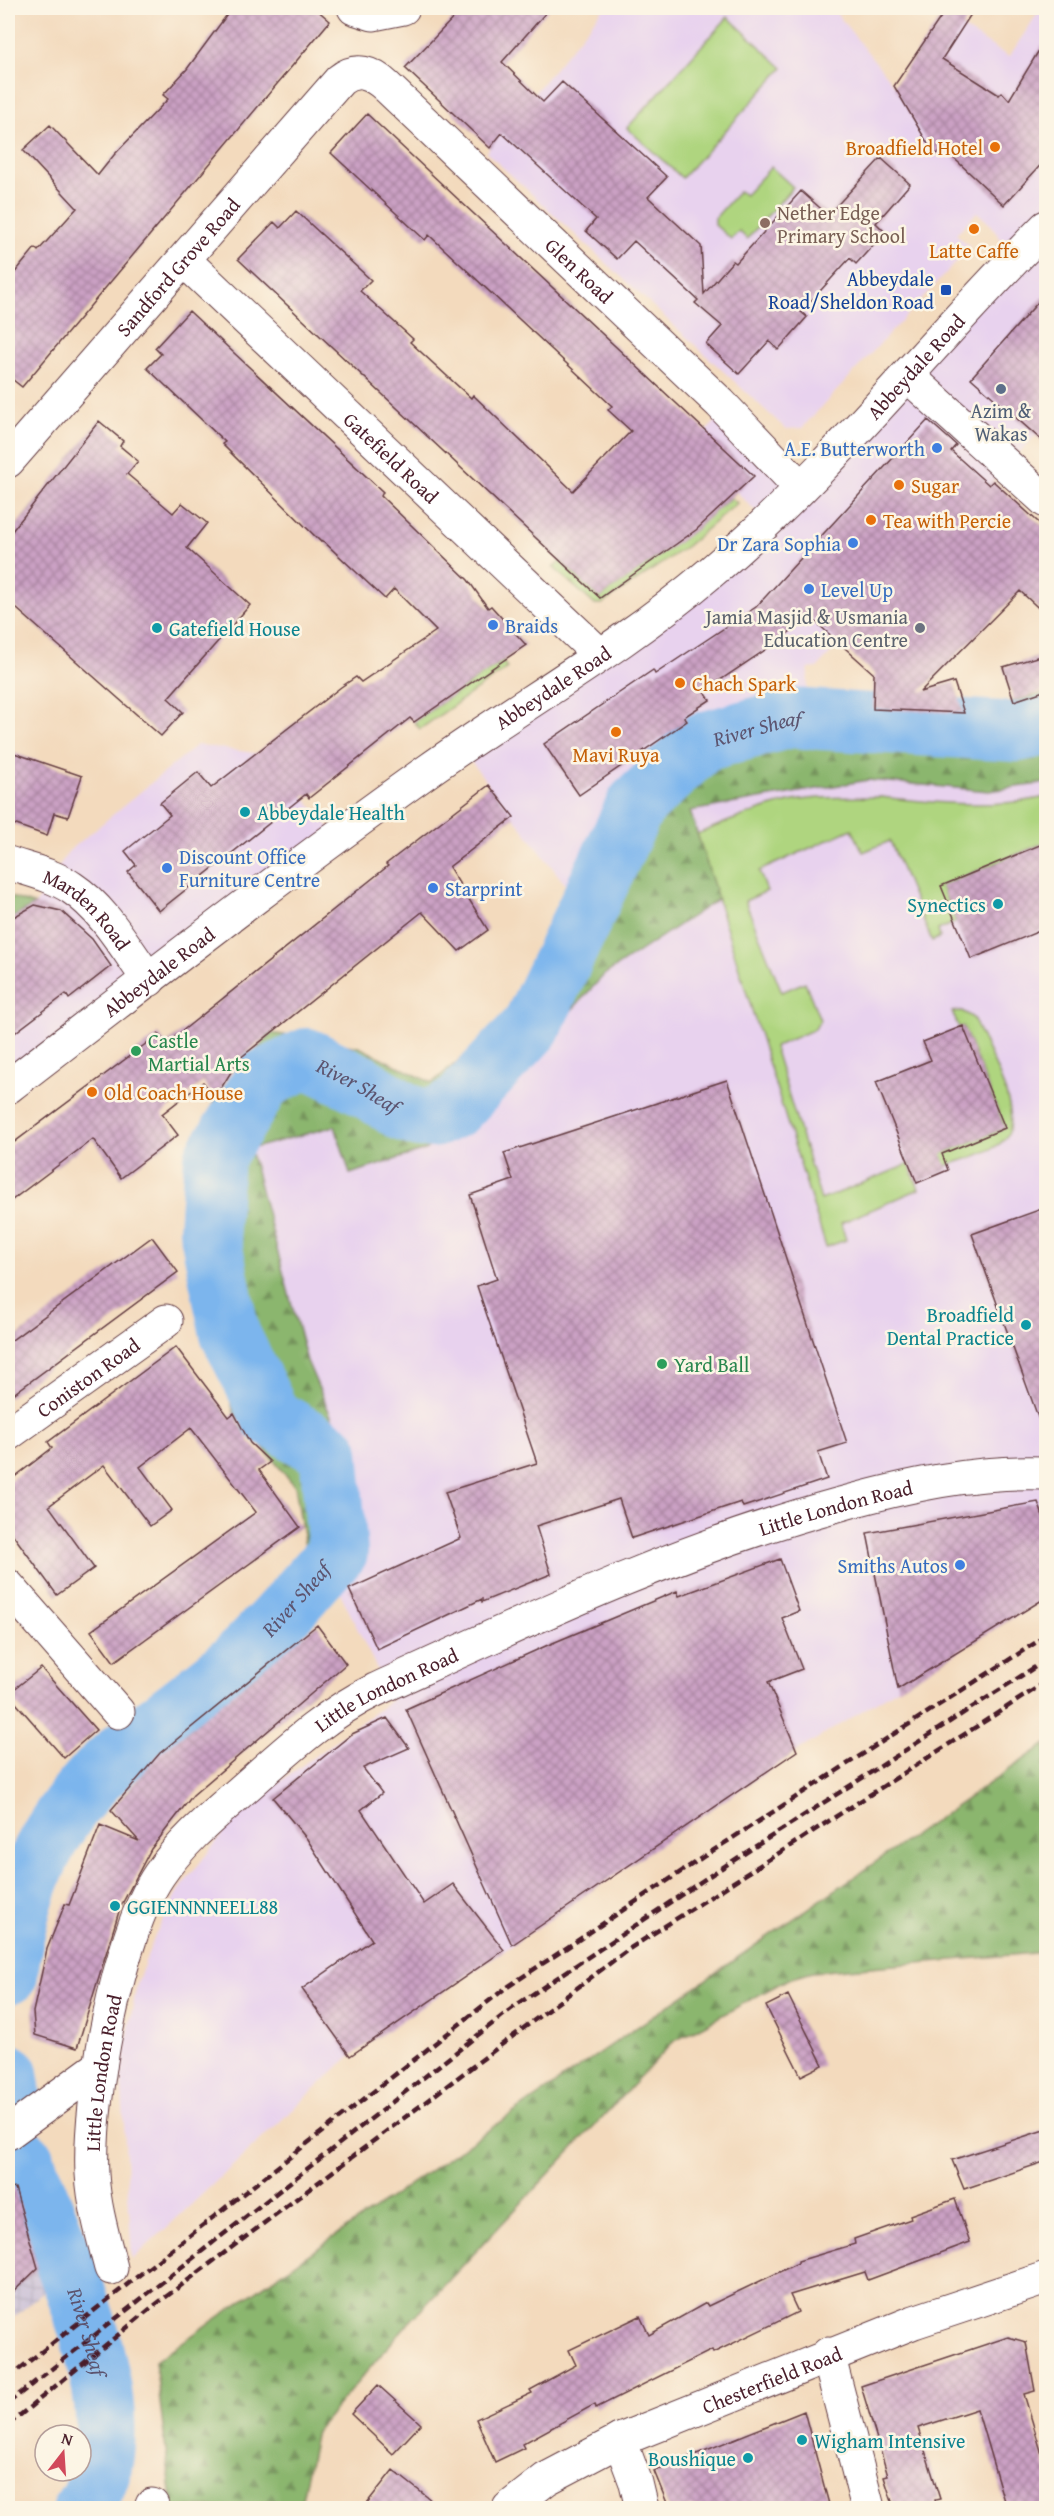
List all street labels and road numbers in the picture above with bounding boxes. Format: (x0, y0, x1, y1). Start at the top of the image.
street label: Sandford Grove Road (109, 191, 246, 342)
street label: Glen Road (539, 230, 621, 310)
street label: Abbeydale Road (860, 307, 971, 425)
street label: Gatefield Road (338, 405, 446, 510)
street label: Abbeydale Road (489, 638, 617, 736)
street label: Marden Road (39, 861, 138, 956)
street label: Abbeydale Road (97, 919, 221, 1023)
street label: Coniston Road (30, 1330, 145, 1424)
street label: Little London Road (755, 1472, 915, 1542)
street label: Little London Road (308, 1639, 463, 1738)
street label: Little London Road (77, 1991, 128, 2152)
street label: Chesterfield Road (697, 2338, 846, 2420)

